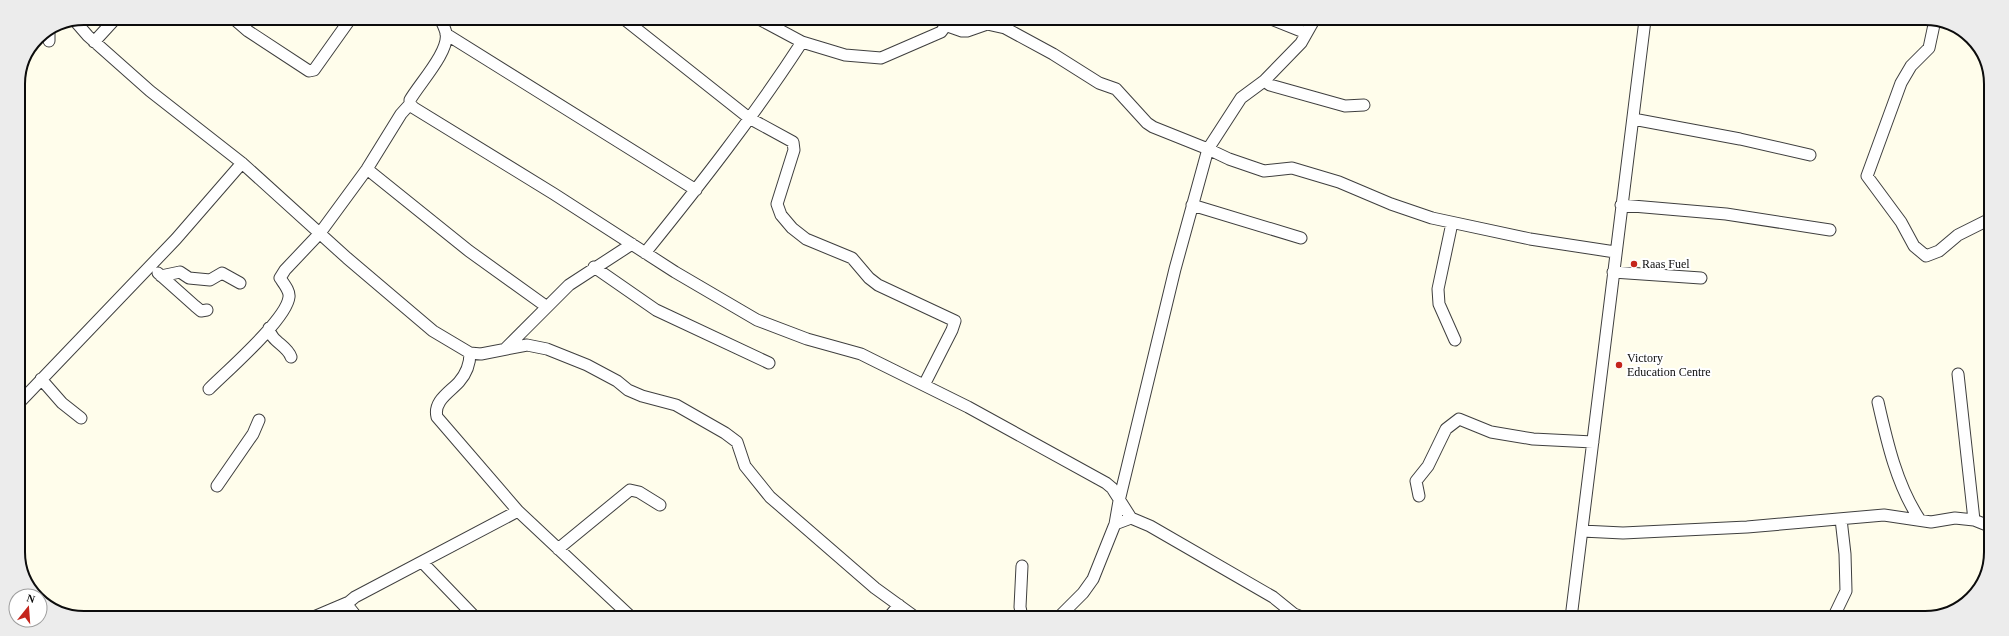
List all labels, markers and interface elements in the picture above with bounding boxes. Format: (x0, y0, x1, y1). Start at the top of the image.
place label: Raas Fuel (1642, 257, 1690, 271)
marker: Raas Fuel (1629, 259, 1639, 269)
place label: Victory Education Centre (1627, 351, 1711, 379)
marker: Victory Education Centre (1614, 360, 1624, 370)
north arrow (8, 588, 48, 628)
text: N (25, 592, 37, 605)

